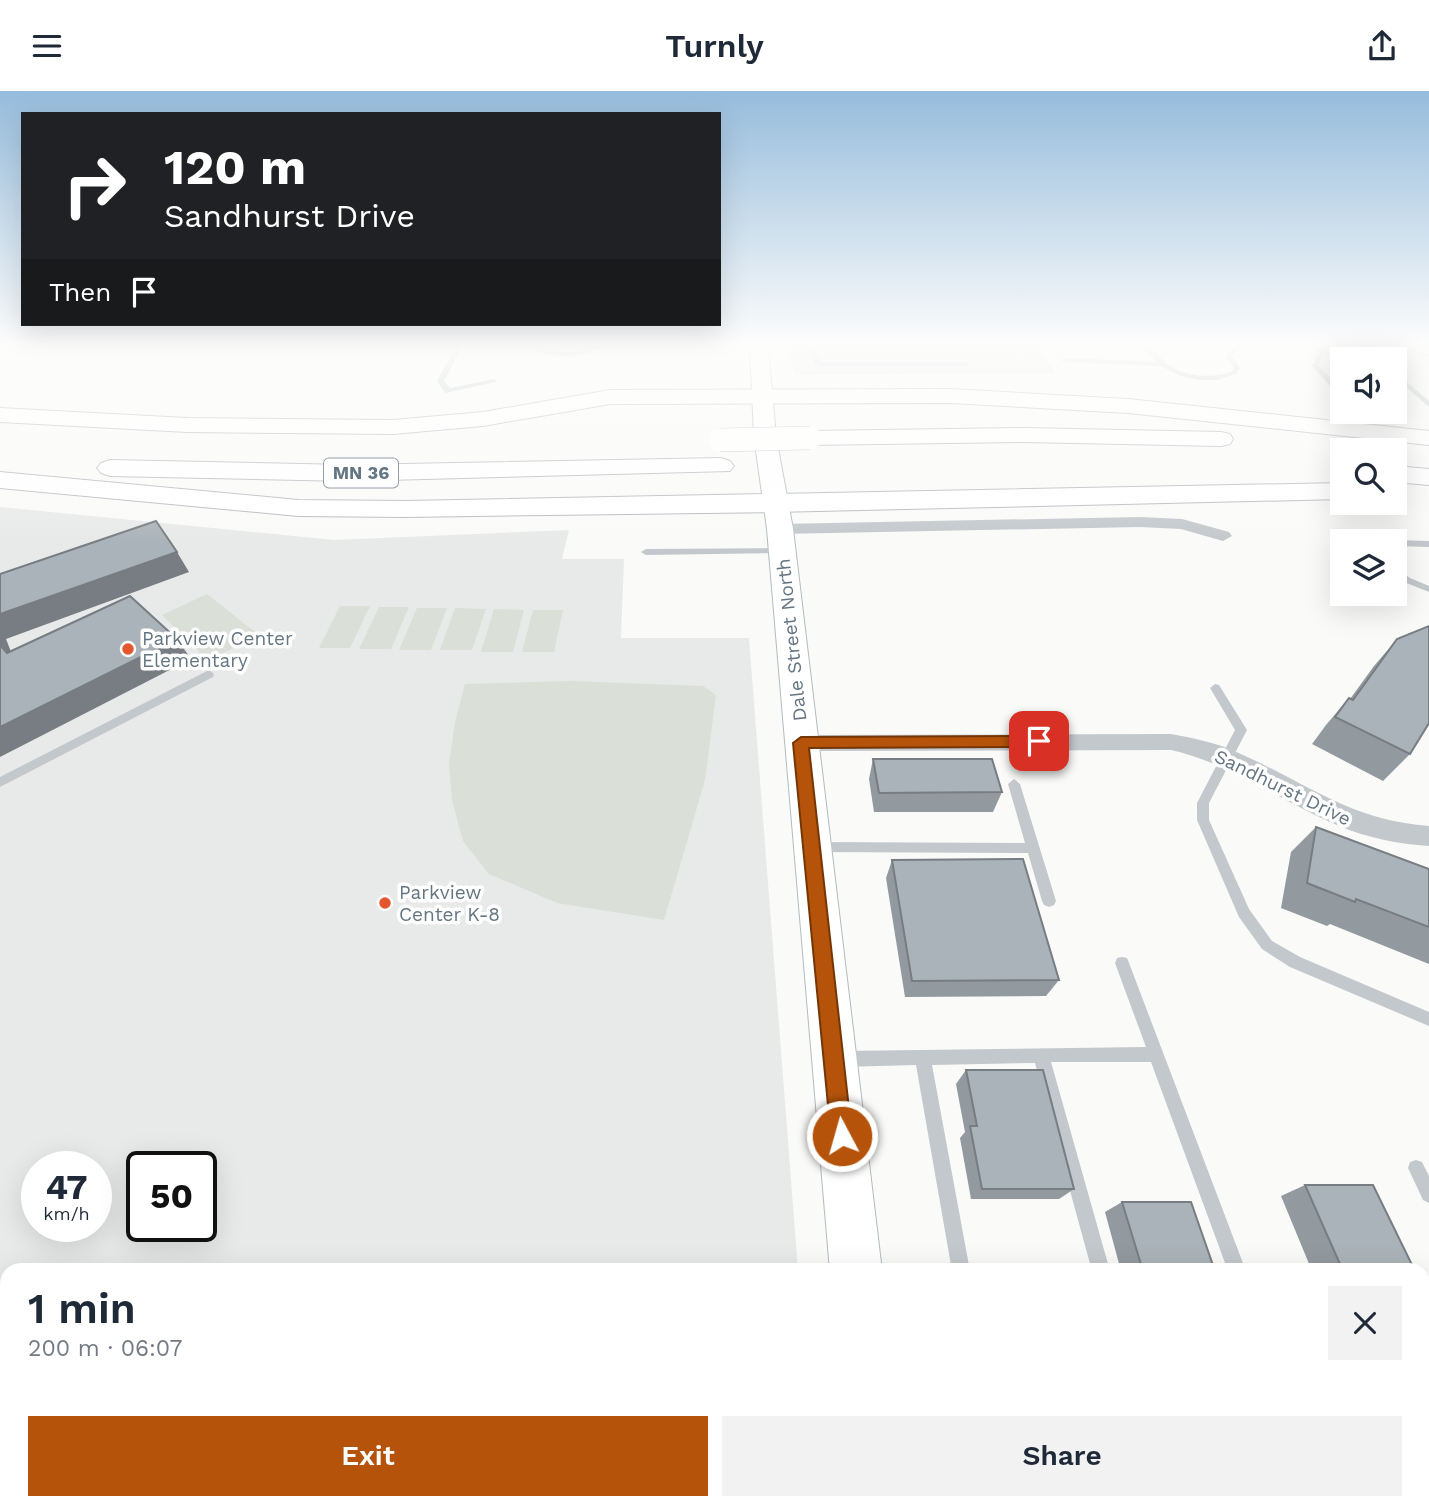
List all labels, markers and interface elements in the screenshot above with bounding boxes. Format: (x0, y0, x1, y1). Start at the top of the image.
icon: menu (28, 27, 66, 65)
text: Turnly (665, 27, 764, 65)
icon: share (1363, 27, 1401, 65)
text: 120 m (164, 138, 306, 196)
icon: right (49, 140, 140, 231)
text: Sandhurst Drive (164, 197, 415, 235)
icon: arrive (125, 273, 163, 311)
text: Then (49, 277, 111, 307)
map controls (1330, 347, 1407, 606)
button: sound (1330, 347, 1407, 424)
button: search (1330, 438, 1407, 515)
road number: MN 36 (324, 459, 398, 487)
button: layers (1330, 529, 1407, 606)
street label: Dale Street North (772, 557, 811, 722)
place label: Parkview Center Elementary (142, 627, 293, 672)
marker: Parkview Center Elementary (120, 641, 136, 657)
pin (1009, 711, 1069, 771)
icon: arrive (1020, 722, 1058, 760)
street label: Sandhurst Drive (1211, 744, 1355, 830)
place label: Parkview Center K-8 (399, 881, 500, 926)
marker: Parkview Center K-8 (377, 895, 393, 911)
position arrow (805, 1099, 879, 1173)
speed limit sign: 50 (126, 1151, 217, 1242)
text: 47 (45, 1166, 88, 1208)
text: km/h (43, 1203, 90, 1224)
text: 1 min (28, 1284, 136, 1333)
button: close (1328, 1286, 1402, 1360)
text: 200 m · 06:07 (28, 1335, 183, 1362)
button: Exit (28, 1416, 708, 1496)
button: Share (722, 1416, 1402, 1496)

